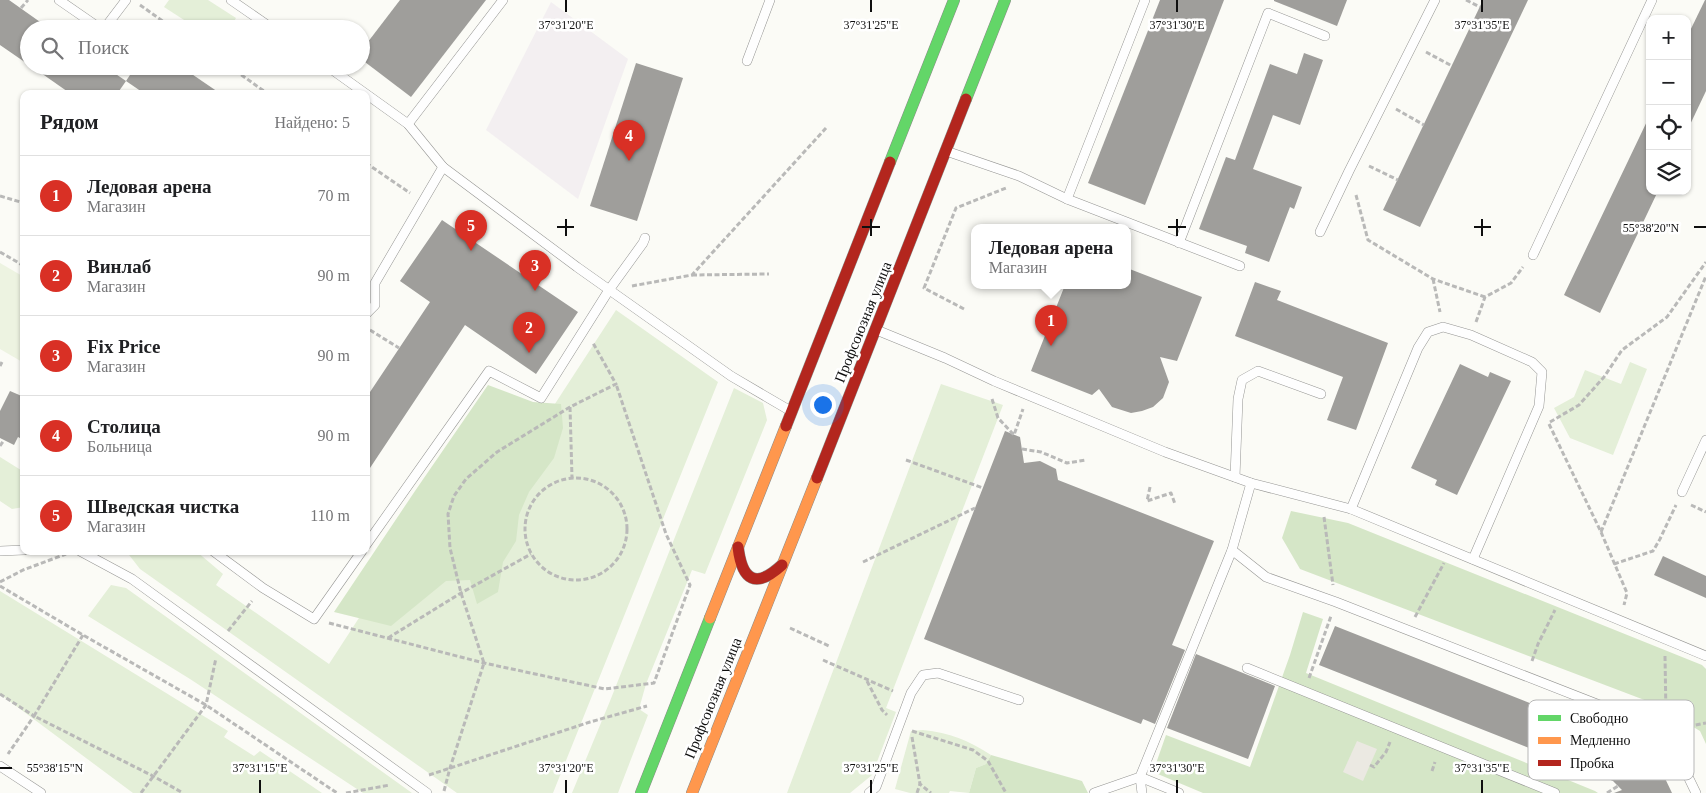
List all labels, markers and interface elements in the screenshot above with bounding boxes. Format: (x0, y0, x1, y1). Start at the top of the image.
map controls (1646, 15, 1691, 195)
button: + (1646, 15, 1691, 60)
text: 37°31'20"E (538, 18, 594, 32)
text: 37°31'25"E (843, 18, 899, 32)
text: 37°31'30"E (1149, 18, 1205, 32)
text: 37°31'35"E (1454, 18, 1510, 32)
search box (20, 20, 370, 75)
icon: search (38, 34, 66, 62)
text: Поиск (78, 37, 129, 58)
button: − (1646, 60, 1691, 105)
button: locate (1646, 105, 1691, 150)
text: Рядом (40, 110, 99, 134)
text: Найдено: 5 (275, 114, 350, 131)
pin: 4 (613, 120, 645, 161)
button: layers (1646, 150, 1691, 195)
text: Ледовая арена (87, 176, 212, 197)
text: 1 (52, 187, 60, 204)
text: 70 m (318, 187, 350, 204)
text: Магазин (87, 198, 145, 215)
pin: 5 (455, 210, 487, 251)
text: 55°38'20"N (1623, 221, 1680, 235)
popup (971, 224, 1131, 289)
text: Ледовая арена (989, 237, 1113, 258)
pin: 3 (519, 250, 551, 291)
text: Винлаб (87, 256, 151, 277)
street label: Профсоюзная улица (831, 259, 895, 385)
text: Магазин (989, 259, 1047, 276)
text: 2 (52, 267, 60, 284)
text: 90 m (318, 267, 350, 284)
text: Магазин (87, 278, 145, 295)
pin: 1 (1035, 305, 1067, 346)
pin: 2 (513, 312, 545, 353)
text: Fix Price (87, 336, 160, 357)
text: 3 (52, 347, 60, 364)
text: 90 m (318, 347, 350, 364)
text: Магазин (87, 358, 145, 375)
your location (810, 392, 836, 418)
text: Столица (87, 416, 161, 437)
text: 4 (52, 427, 60, 444)
text: 90 m (318, 427, 350, 444)
text: Больница (87, 438, 152, 455)
text: Шведская чистка (87, 496, 239, 517)
text: 5 (52, 507, 60, 524)
text: 110 m (310, 507, 350, 524)
text: Магазин (87, 518, 145, 535)
street label: Профсоюзная улица (681, 635, 745, 761)
legend (1528, 700, 1694, 780)
text: Свободно (1570, 711, 1628, 726)
text: Медленно (1570, 733, 1631, 748)
text: Пробка (1570, 756, 1615, 771)
text: 55°38'15"N (27, 761, 84, 775)
text: 37°31'15"E (232, 761, 288, 775)
text: 37°31'20"E (538, 761, 594, 775)
text: 37°31'25"E (843, 761, 899, 775)
text: 37°31'30"E (1149, 761, 1205, 775)
text: 37°31'35"E (1454, 761, 1510, 775)

